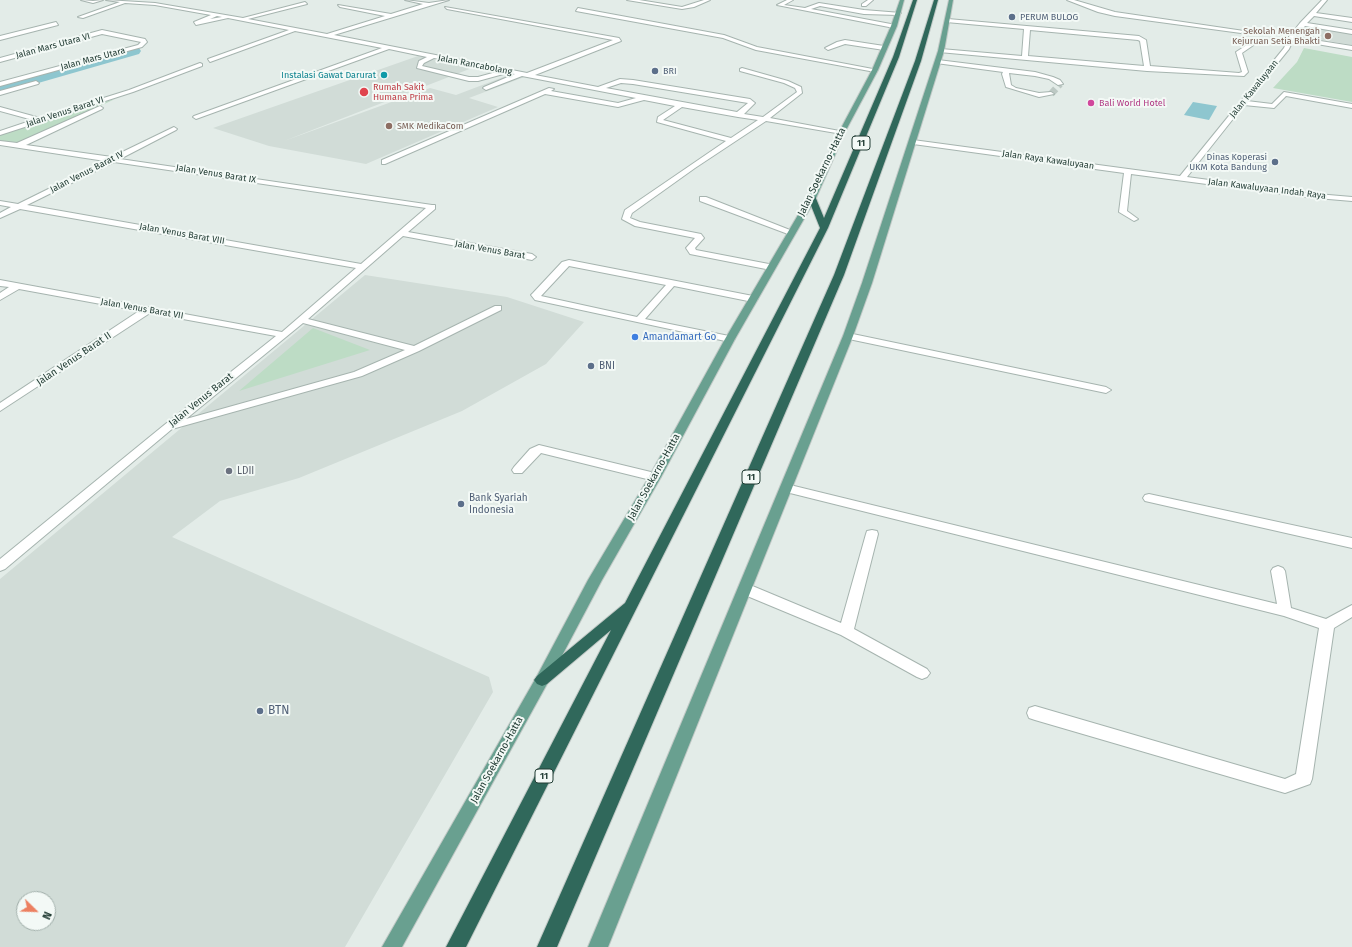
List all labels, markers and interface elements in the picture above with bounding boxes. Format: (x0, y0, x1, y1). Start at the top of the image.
marker: PERUM BULOG (1007, 12, 1017, 22)
place label: PERUM BULOG (1020, 12, 1078, 22)
place label: Sekolah Menengah Kejuruan Setia Bhakti (1232, 26, 1320, 47)
street label: Jalan Mars Utara VI (15, 31, 91, 61)
marker: Sekolah Menengah Kejuruan Setia Bhakti (1323, 31, 1333, 41)
street label: Jalan Mars Utara (59, 45, 127, 73)
street label: Jalan Rancabolang (437, 53, 513, 77)
street label: Jalan Kawaluyaan (1227, 58, 1281, 120)
marker: BRI (650, 66, 660, 76)
place label: BRI (663, 66, 677, 76)
place label: Instalasi Gawat Darurat (281, 70, 376, 80)
marker: Instalasi Gawat Darurat (379, 70, 389, 80)
place label: Rumah Sakit Humana Prima (373, 82, 433, 103)
marker: Rumah Sakit Humana Prima (358, 86, 370, 98)
street label: Jalan Venus Barat VI (25, 94, 105, 130)
marker: Bali World Hotel (1086, 98, 1096, 108)
place label: Bali World Hotel (1099, 98, 1165, 108)
marker: SMK MedikaCom (384, 121, 394, 131)
place label: SMK MedikaCom (397, 121, 464, 131)
street label: Jalan Soekarno-Hatta (795, 126, 849, 218)
road number: 11 (852, 136, 870, 150)
street label: Jalan Raya Kawaluyaan (1001, 148, 1095, 172)
street label: Jalan Venus Barat IV (48, 149, 126, 195)
place label: Dinas Koperasi UKM Kota Bandung (1189, 152, 1267, 173)
marker: Dinas Koperasi UKM Kota Bandung (1270, 157, 1280, 167)
street label: Jalan Venus Barat IX (175, 162, 257, 186)
street label: Jalan Kawaluyaan Indah Raya (1207, 176, 1327, 202)
street label: Jalan Venus Barat VIII (138, 221, 226, 247)
street label: Jalan Venus Barat (454, 239, 526, 261)
street label: Jalan Venus Barat VII (100, 296, 184, 322)
street label: Jalan Venus Barat II (34, 330, 114, 388)
place label: Amandamart Go (643, 331, 716, 343)
marker: Amandamart Go (630, 332, 640, 342)
place label: BNI (599, 360, 615, 372)
marker: BNI (586, 361, 596, 371)
street label: Jalan Venus Barat (167, 370, 235, 430)
street label: Jalan Soekarno-Hatta (625, 432, 683, 522)
place label: LDII (237, 465, 254, 477)
marker: LDII (224, 466, 234, 476)
road number: 11 (742, 470, 760, 484)
place label: Bank Syariah Indonesia (469, 492, 528, 516)
marker: Bank Syariah Indonesia (456, 499, 466, 509)
place label: BTN (268, 704, 289, 718)
marker: BTN (255, 706, 265, 716)
street label: Jalan Soekarno-Hatta (468, 715, 526, 805)
road number: 11 (535, 769, 553, 783)
north arrow (16, 891, 56, 931)
text: N (39, 910, 54, 921)

